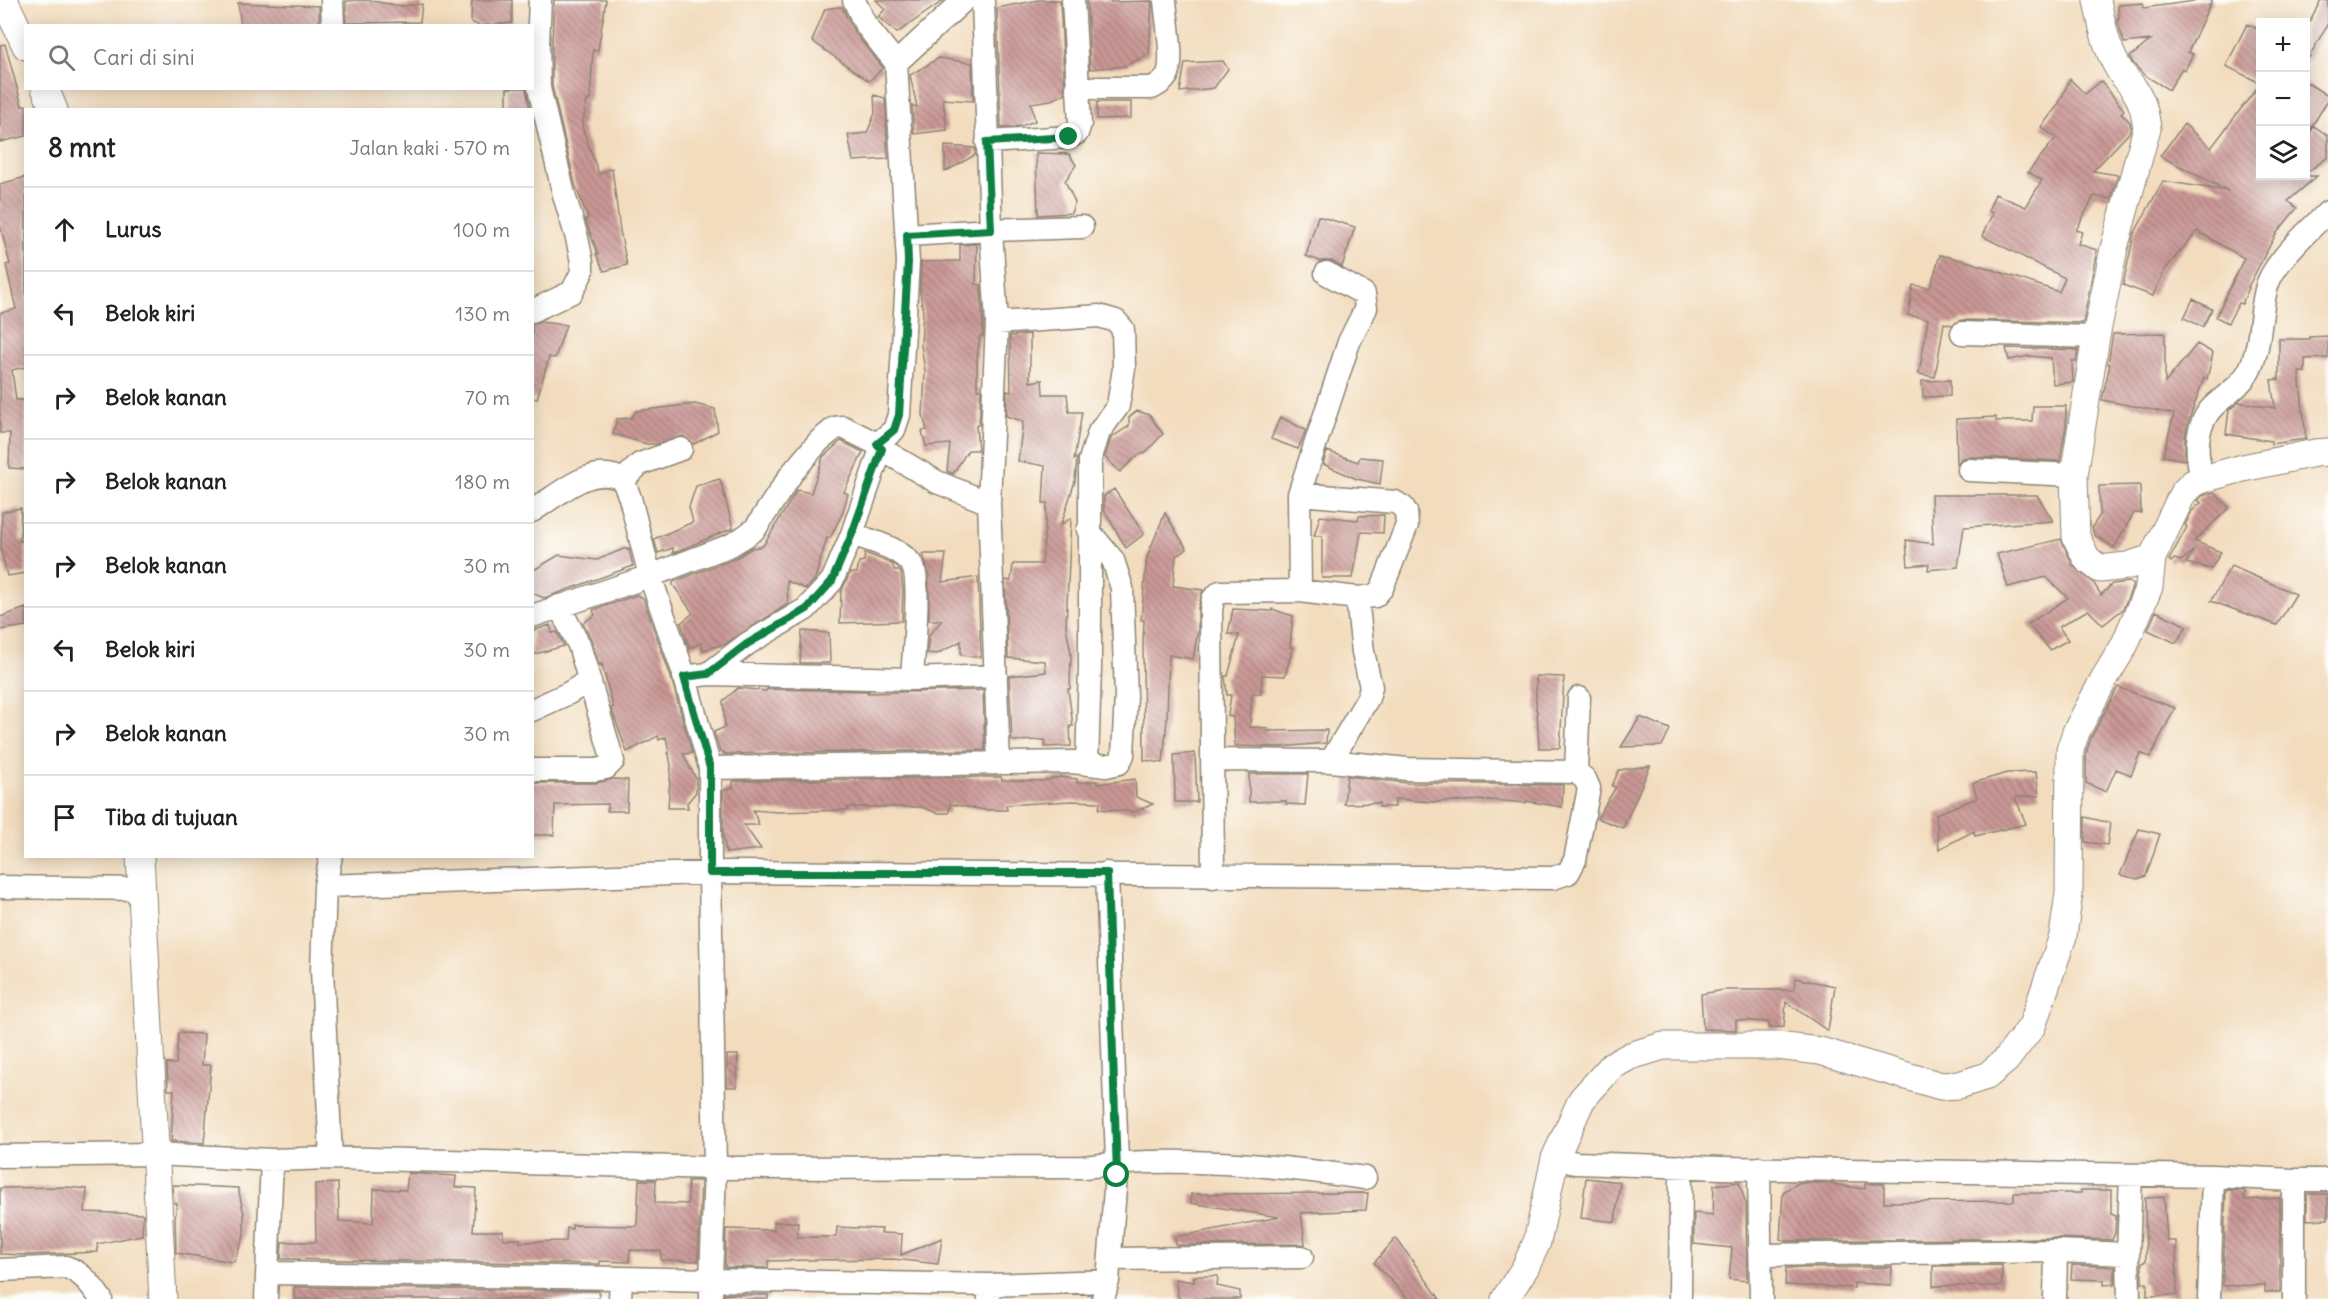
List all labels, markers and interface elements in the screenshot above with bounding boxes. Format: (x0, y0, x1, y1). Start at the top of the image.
map controls (2256, 18, 2310, 180)
button: + (2256, 18, 2310, 72)
search box (24, 24, 534, 90)
icon: search (45, 41, 78, 74)
text: Cari di sini (93, 43, 195, 71)
button: − (2256, 72, 2310, 126)
route end (1055, 123, 1081, 149)
button: layers (2256, 126, 2310, 180)
text: 8 mnt (48, 131, 116, 164)
text: Jalan kaki · 570 m (349, 135, 510, 160)
icon: ahead (48, 213, 81, 246)
text: Lurus (105, 215, 161, 243)
text: 100 m (453, 217, 510, 242)
icon: left (48, 297, 81, 330)
text: Belok kiri (105, 299, 195, 327)
text: 130 m (455, 301, 510, 326)
icon: right (48, 381, 81, 414)
text: Belok kanan (105, 383, 227, 411)
text: 70 m (465, 385, 510, 410)
icon: right (48, 465, 81, 498)
text: Belok kanan (105, 467, 227, 495)
text: 180 m (455, 469, 510, 494)
icon: right (48, 549, 81, 582)
text: Belok kanan (105, 551, 227, 579)
text: 30 m (463, 553, 510, 578)
icon: left (48, 633, 81, 666)
text: Belok kiri (105, 635, 195, 663)
text: 30 m (463, 637, 510, 662)
icon: right (48, 717, 81, 750)
text: Belok kanan (105, 719, 227, 747)
text: 30 m (463, 721, 510, 746)
icon: arrive (48, 801, 81, 834)
text: Tiba di tujuan (105, 803, 238, 831)
route start (1103, 1161, 1129, 1187)

